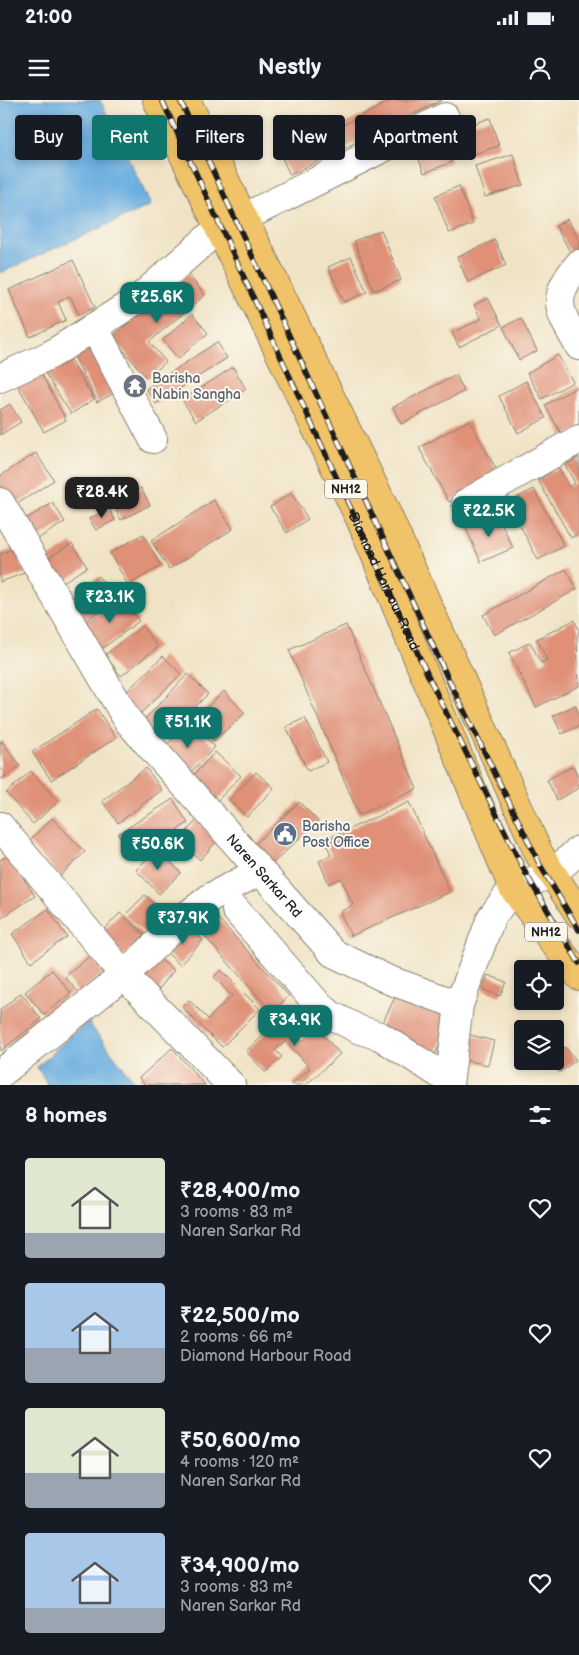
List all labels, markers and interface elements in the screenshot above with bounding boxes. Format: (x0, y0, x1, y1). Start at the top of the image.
text: 21:00 (25, 6, 72, 29)
icon: menu (25, 54, 53, 82)
text: Nestly (258, 54, 321, 81)
icon: person (526, 54, 554, 82)
chip: Buy (15, 115, 82, 160)
chip: Rent (92, 115, 167, 160)
chip: Filters (177, 115, 263, 160)
chip: New (273, 115, 345, 160)
chip: Apartment (355, 115, 476, 160)
pin: ₹25.6K (116, 282, 198, 324)
text: ₹25.6K (131, 288, 183, 307)
place label: Barisha Nabin Sangha (152, 370, 241, 403)
temple icon: Barisha Nabin Sangha (122, 373, 148, 399)
pin: ₹28.4K (61, 476, 143, 519)
road number: NH12 (325, 479, 367, 498)
text: ₹28.4K (76, 483, 128, 502)
pin: ₹22.5K (448, 496, 530, 538)
text: ₹22.5K (463, 502, 515, 521)
street label: Diamond Harbour Road (345, 510, 423, 653)
pin: ₹23.1K (69, 582, 151, 624)
text: ₹23.1K (86, 588, 134, 607)
pin: ₹51.1K (147, 706, 229, 749)
text: ₹51.1K (165, 713, 211, 732)
place label: Barisha Post Office (302, 818, 370, 851)
public building icon: Barisha Post Office (272, 821, 298, 847)
pin: ₹50.6K (117, 828, 199, 871)
street label: Naren Sarkar Rd (223, 831, 306, 921)
text: ₹50.6K (132, 835, 184, 854)
pin: ₹37.9K (142, 902, 224, 945)
text: ₹37.9K (157, 909, 209, 928)
road number: NH12 (525, 922, 567, 942)
map controls (514, 960, 564, 1070)
button: locate (514, 960, 564, 1010)
pin: ₹34.9K (254, 1004, 336, 1047)
text: ₹34.9K (269, 1011, 321, 1030)
button: layers (514, 1020, 564, 1070)
icon: filters (526, 1101, 554, 1129)
text: 8 homes (25, 1103, 107, 1128)
icon: home (65, 1178, 125, 1238)
text: ₹28,400/mo (180, 1178, 300, 1203)
icon: heart (526, 1194, 554, 1222)
text: 3 rooms · 83 m² (180, 1203, 293, 1222)
text: Naren Sarkar Rd (180, 1222, 301, 1241)
icon: home (65, 1303, 125, 1363)
text: ₹22,500/mo (180, 1303, 300, 1328)
icon: heart (526, 1319, 554, 1347)
text: 2 rooms · 66 m² (180, 1328, 293, 1347)
text: Diamond Harbour Road (180, 1347, 351, 1366)
icon: home (65, 1428, 125, 1488)
text: ₹50,600/mo (180, 1428, 300, 1453)
icon: heart (526, 1444, 554, 1472)
text: 4 rooms · 120 m² (180, 1453, 299, 1472)
text: Naren Sarkar Rd (180, 1472, 301, 1491)
icon: home (65, 1553, 125, 1613)
text: ₹34,900/mo (180, 1553, 300, 1578)
icon: heart (526, 1569, 554, 1597)
text: 3 rooms · 83 m² (180, 1578, 293, 1597)
text: Naren Sarkar Rd (180, 1597, 301, 1616)

